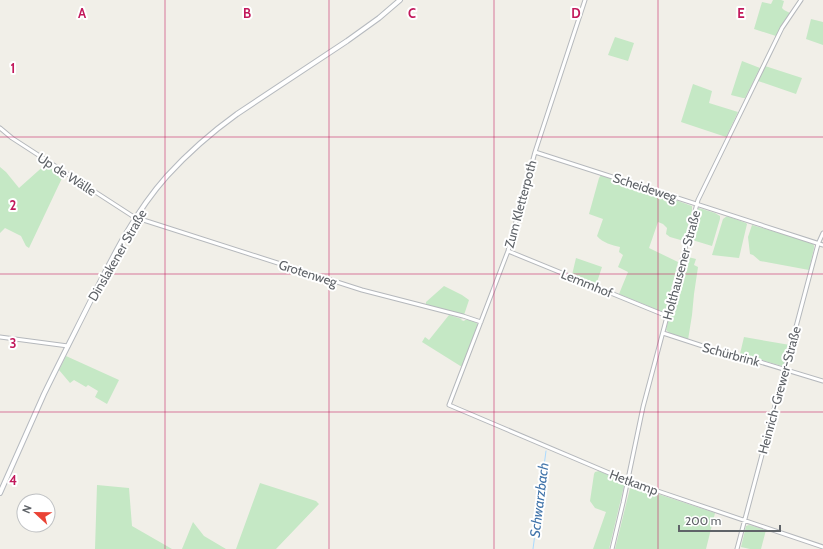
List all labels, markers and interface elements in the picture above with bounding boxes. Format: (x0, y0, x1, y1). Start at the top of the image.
text: A (78, 5, 87, 21)
text: B (243, 5, 251, 21)
text: C (408, 5, 416, 21)
text: D (571, 5, 581, 21)
text: E (737, 5, 745, 21)
text: 1 (11, 60, 15, 76)
street label: Up de Wälle (35, 149, 100, 199)
street label: Zum Kletterpoth (501, 158, 539, 250)
street label: Scheideweg (611, 169, 679, 205)
text: 2 (10, 197, 17, 213)
street label: Dinslakener Straße (84, 206, 150, 304)
street label: Holthausener Straße (659, 208, 703, 322)
street label: Grotenweg (277, 256, 340, 290)
street label: Lemmhof (559, 265, 616, 301)
street label: Heinrich-Grewer-Straße (754, 324, 804, 456)
text: 3 (9, 335, 17, 351)
street label: Schürbrink (701, 339, 762, 369)
water label: Schwarzbach (525, 462, 553, 538)
street label: Hetkamp (607, 466, 661, 498)
text: 4 (9, 472, 17, 488)
north arrow (16, 493, 56, 533)
text: N (19, 503, 35, 515)
scale bar (679, 507, 780, 533)
text: 200 m (685, 513, 721, 528)

